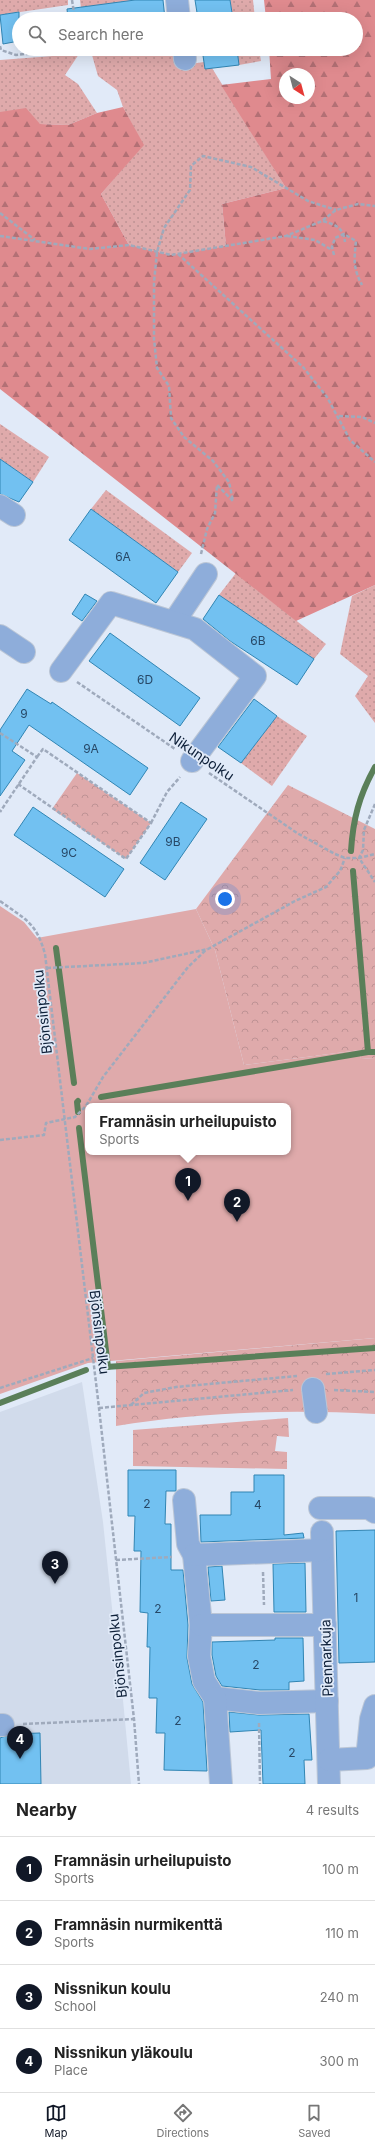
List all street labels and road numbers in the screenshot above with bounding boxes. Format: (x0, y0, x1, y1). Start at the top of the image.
street label: Nikunpolku (166, 728, 238, 784)
street label: Bjönsinpolku (29, 969, 55, 1055)
street label: Bjönsinpolku (86, 1289, 114, 1375)
street label: Bjönsinpolku (104, 1613, 130, 1699)
street label: Piennarkuja (316, 1619, 336, 1697)

